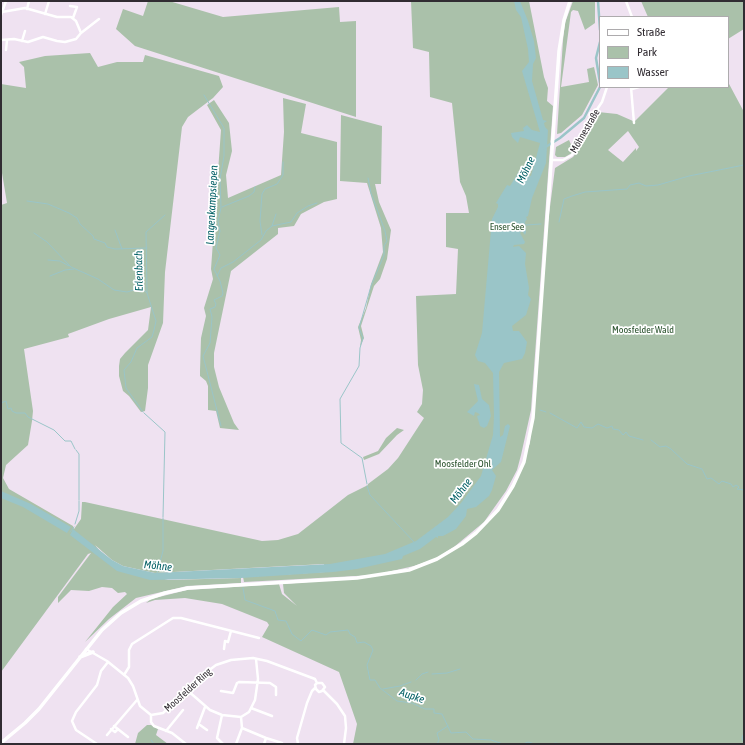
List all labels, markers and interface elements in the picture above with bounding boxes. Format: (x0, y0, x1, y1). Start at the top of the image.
legend (599, 16, 729, 88)
text: Straße (637, 25, 665, 39)
text: Park (637, 45, 657, 59)
text: Wasser (637, 65, 668, 79)
street label: Möhnestraße (568, 107, 602, 155)
water label: Möhne (514, 154, 538, 186)
water label: Langenkampsiepen (203, 165, 221, 245)
park label: Enser See (490, 221, 524, 233)
water label: Erlenbach (132, 251, 146, 291)
park label: Moosfelder Wald (612, 324, 674, 336)
park label: Moosfelder Ohl (435, 458, 491, 470)
water label: Möhne (447, 476, 475, 506)
water label: Möhne (143, 558, 173, 574)
street label: Moosfelder Ring (162, 666, 214, 714)
water label: Aupke (398, 686, 426, 706)

